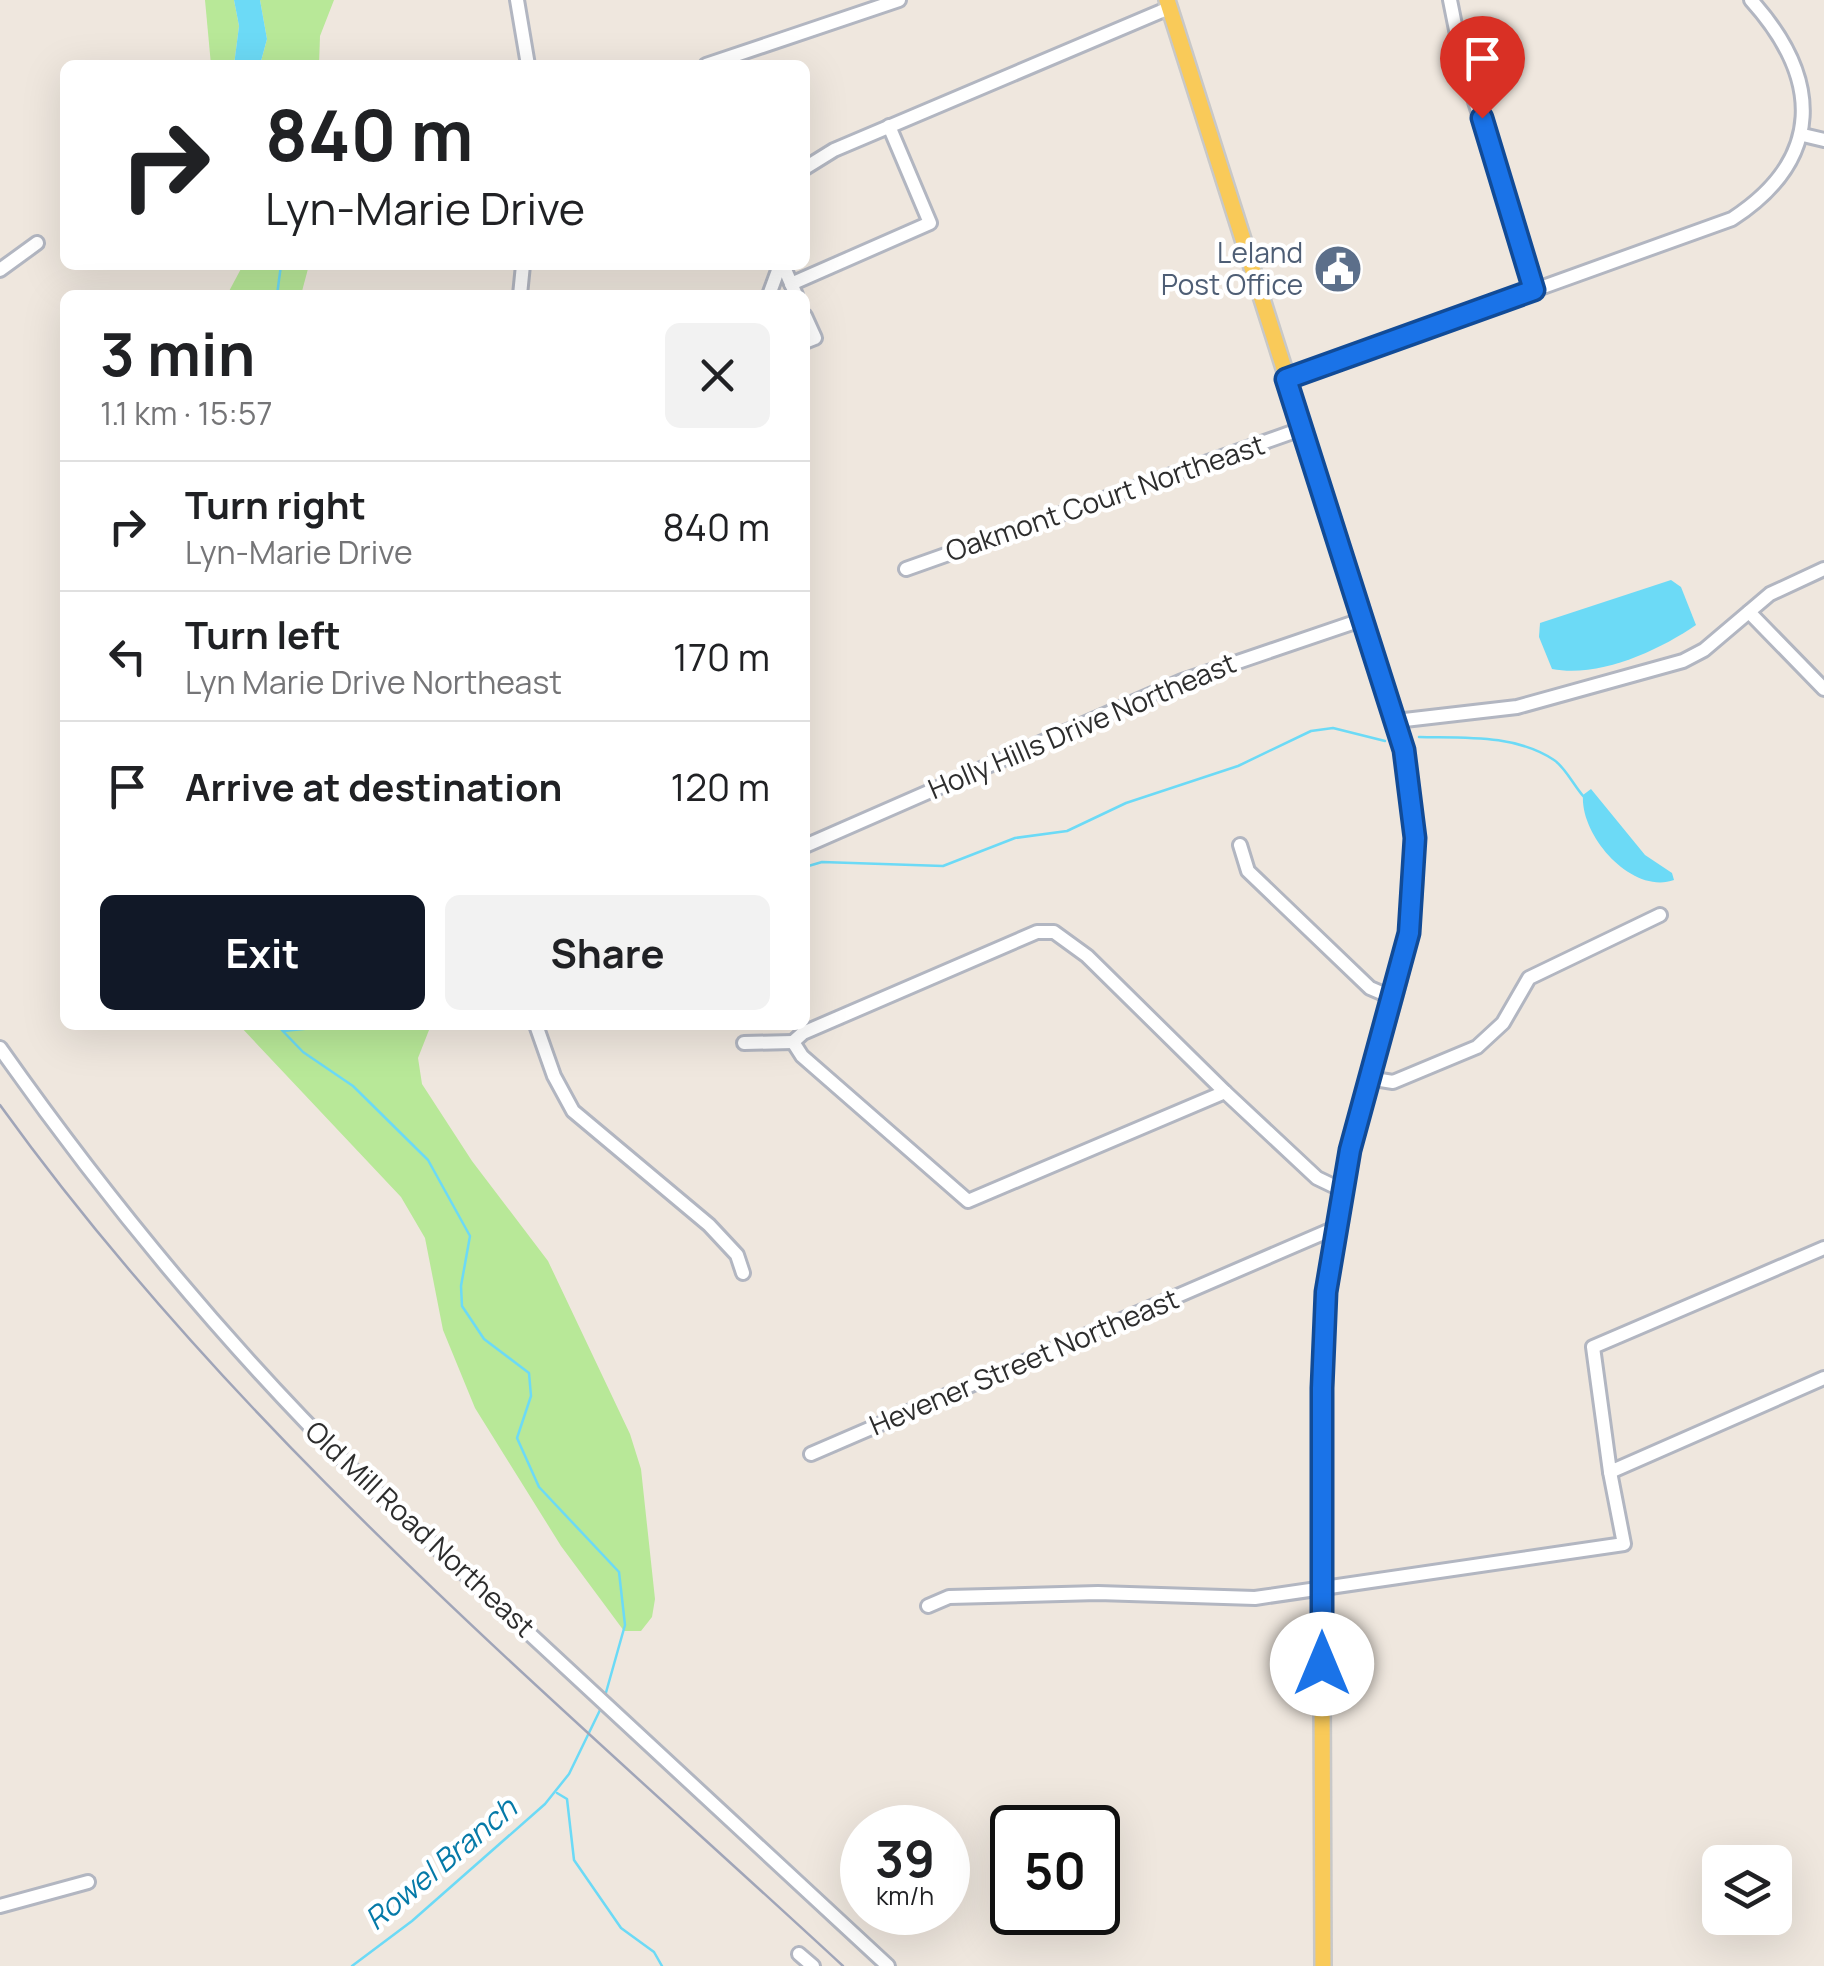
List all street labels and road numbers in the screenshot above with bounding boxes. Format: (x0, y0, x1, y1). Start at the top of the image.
street label: Oakmont Court Northeast (940, 425, 1269, 570)
street label: Holly Hills Drive Northeast (922, 643, 1241, 807)
street label: Hevener Street Northeast (863, 1279, 1184, 1443)
street label: Old Mill Road Northeast (298, 1412, 544, 1645)

